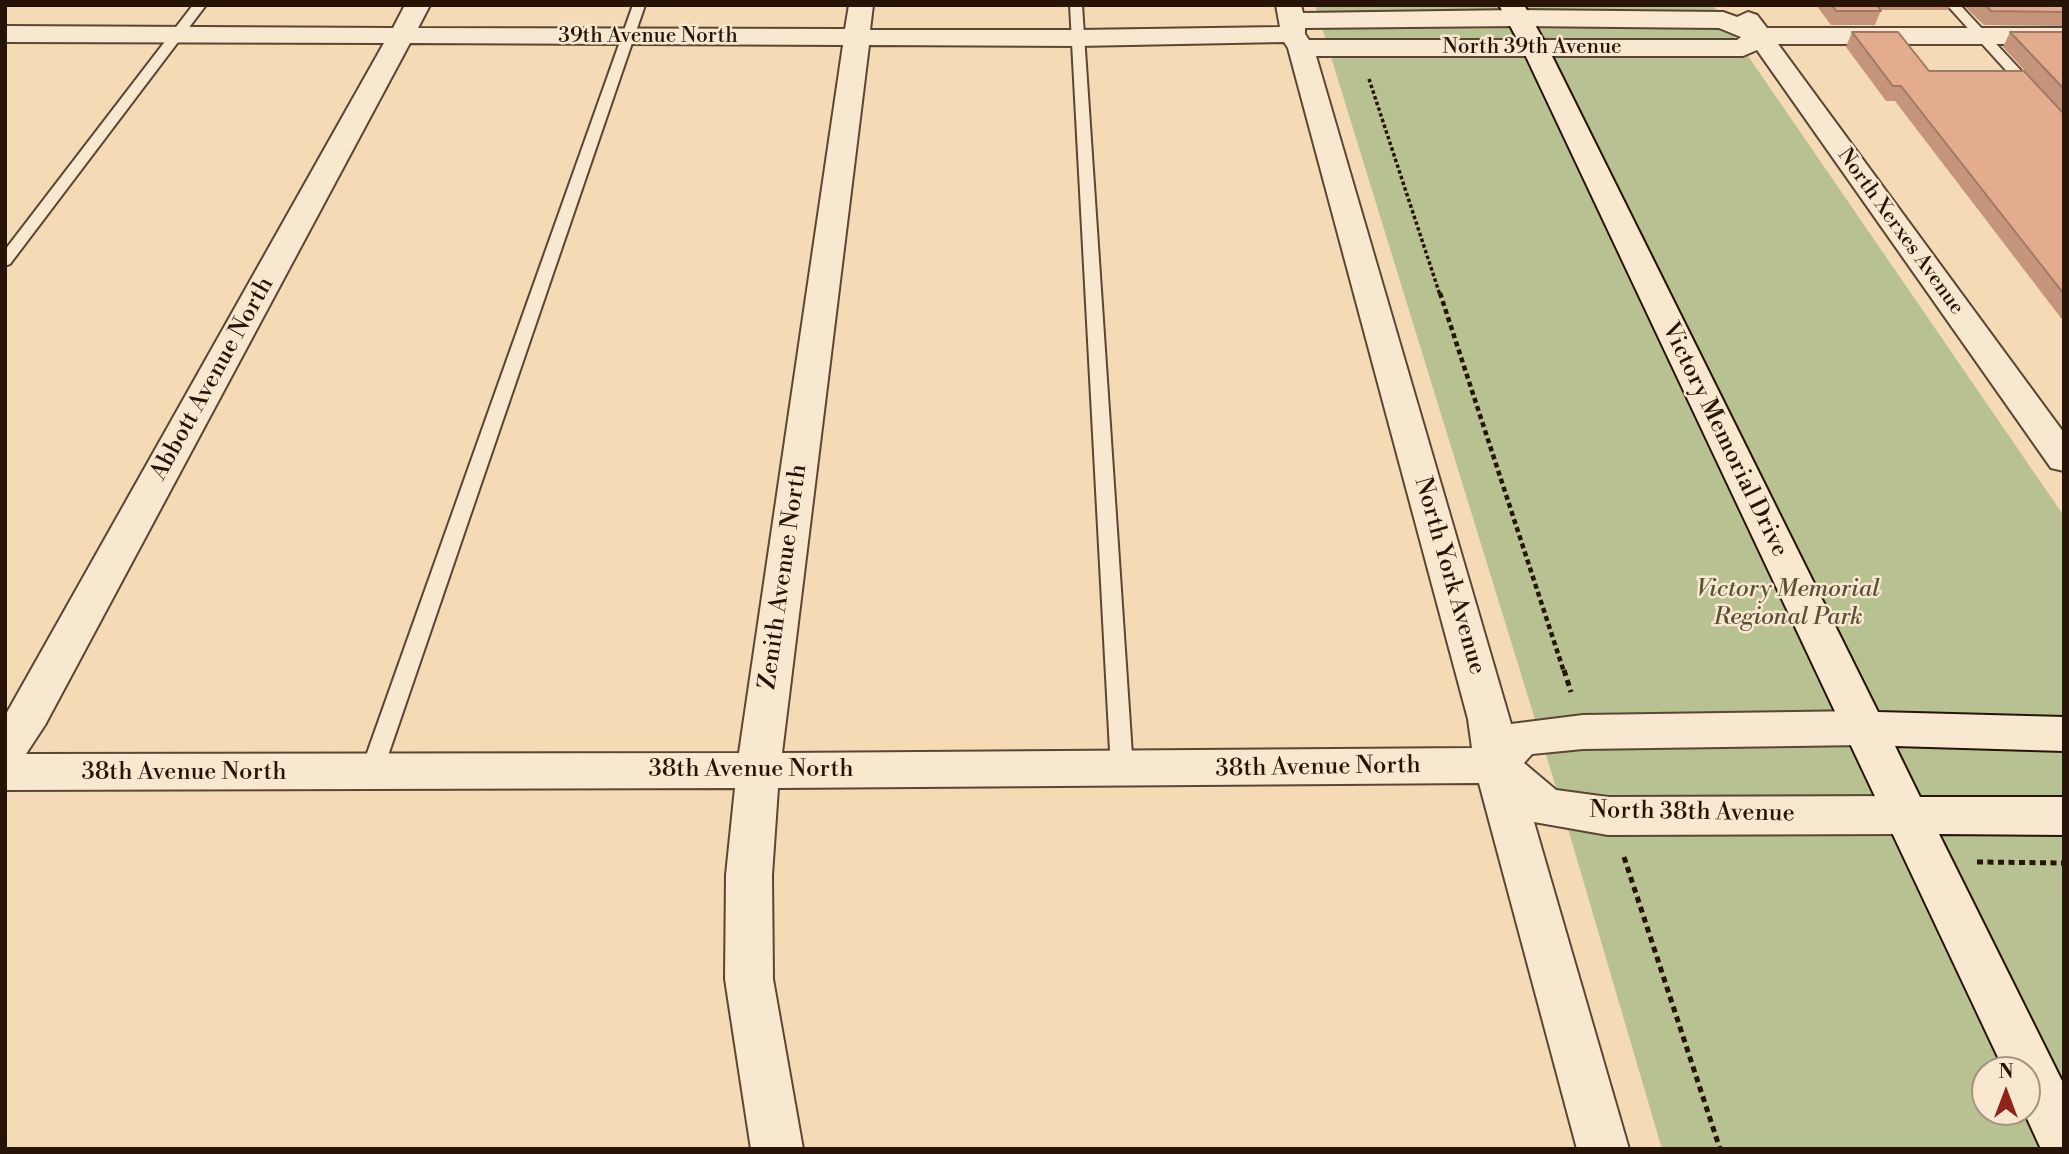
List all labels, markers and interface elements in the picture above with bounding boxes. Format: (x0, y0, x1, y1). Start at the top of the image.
street label: 39th Avenue North (558, 24, 738, 50)
street label: North 39th Avenue (1442, 35, 1622, 61)
street label: North Xerxes Avenue (1831, 144, 1969, 320)
street label: Abbott Avenue North (145, 272, 281, 486)
street label: Victory Memorial Drive (1655, 318, 1793, 562)
street label: Zenith Avenue North (754, 463, 814, 691)
street label: North York Avenue (1407, 474, 1491, 678)
park label: Victory Memorial Regional Park (1696, 576, 1880, 632)
street label: 38th Avenue North (1215, 752, 1421, 784)
street label: 38th Avenue North (648, 756, 854, 784)
street label: 38th Avenue North (81, 759, 287, 787)
street label: North 38th Avenue (1589, 797, 1795, 829)
north arrow (1971, 1056, 2041, 1126)
text: N (1998, 1060, 2014, 1084)

